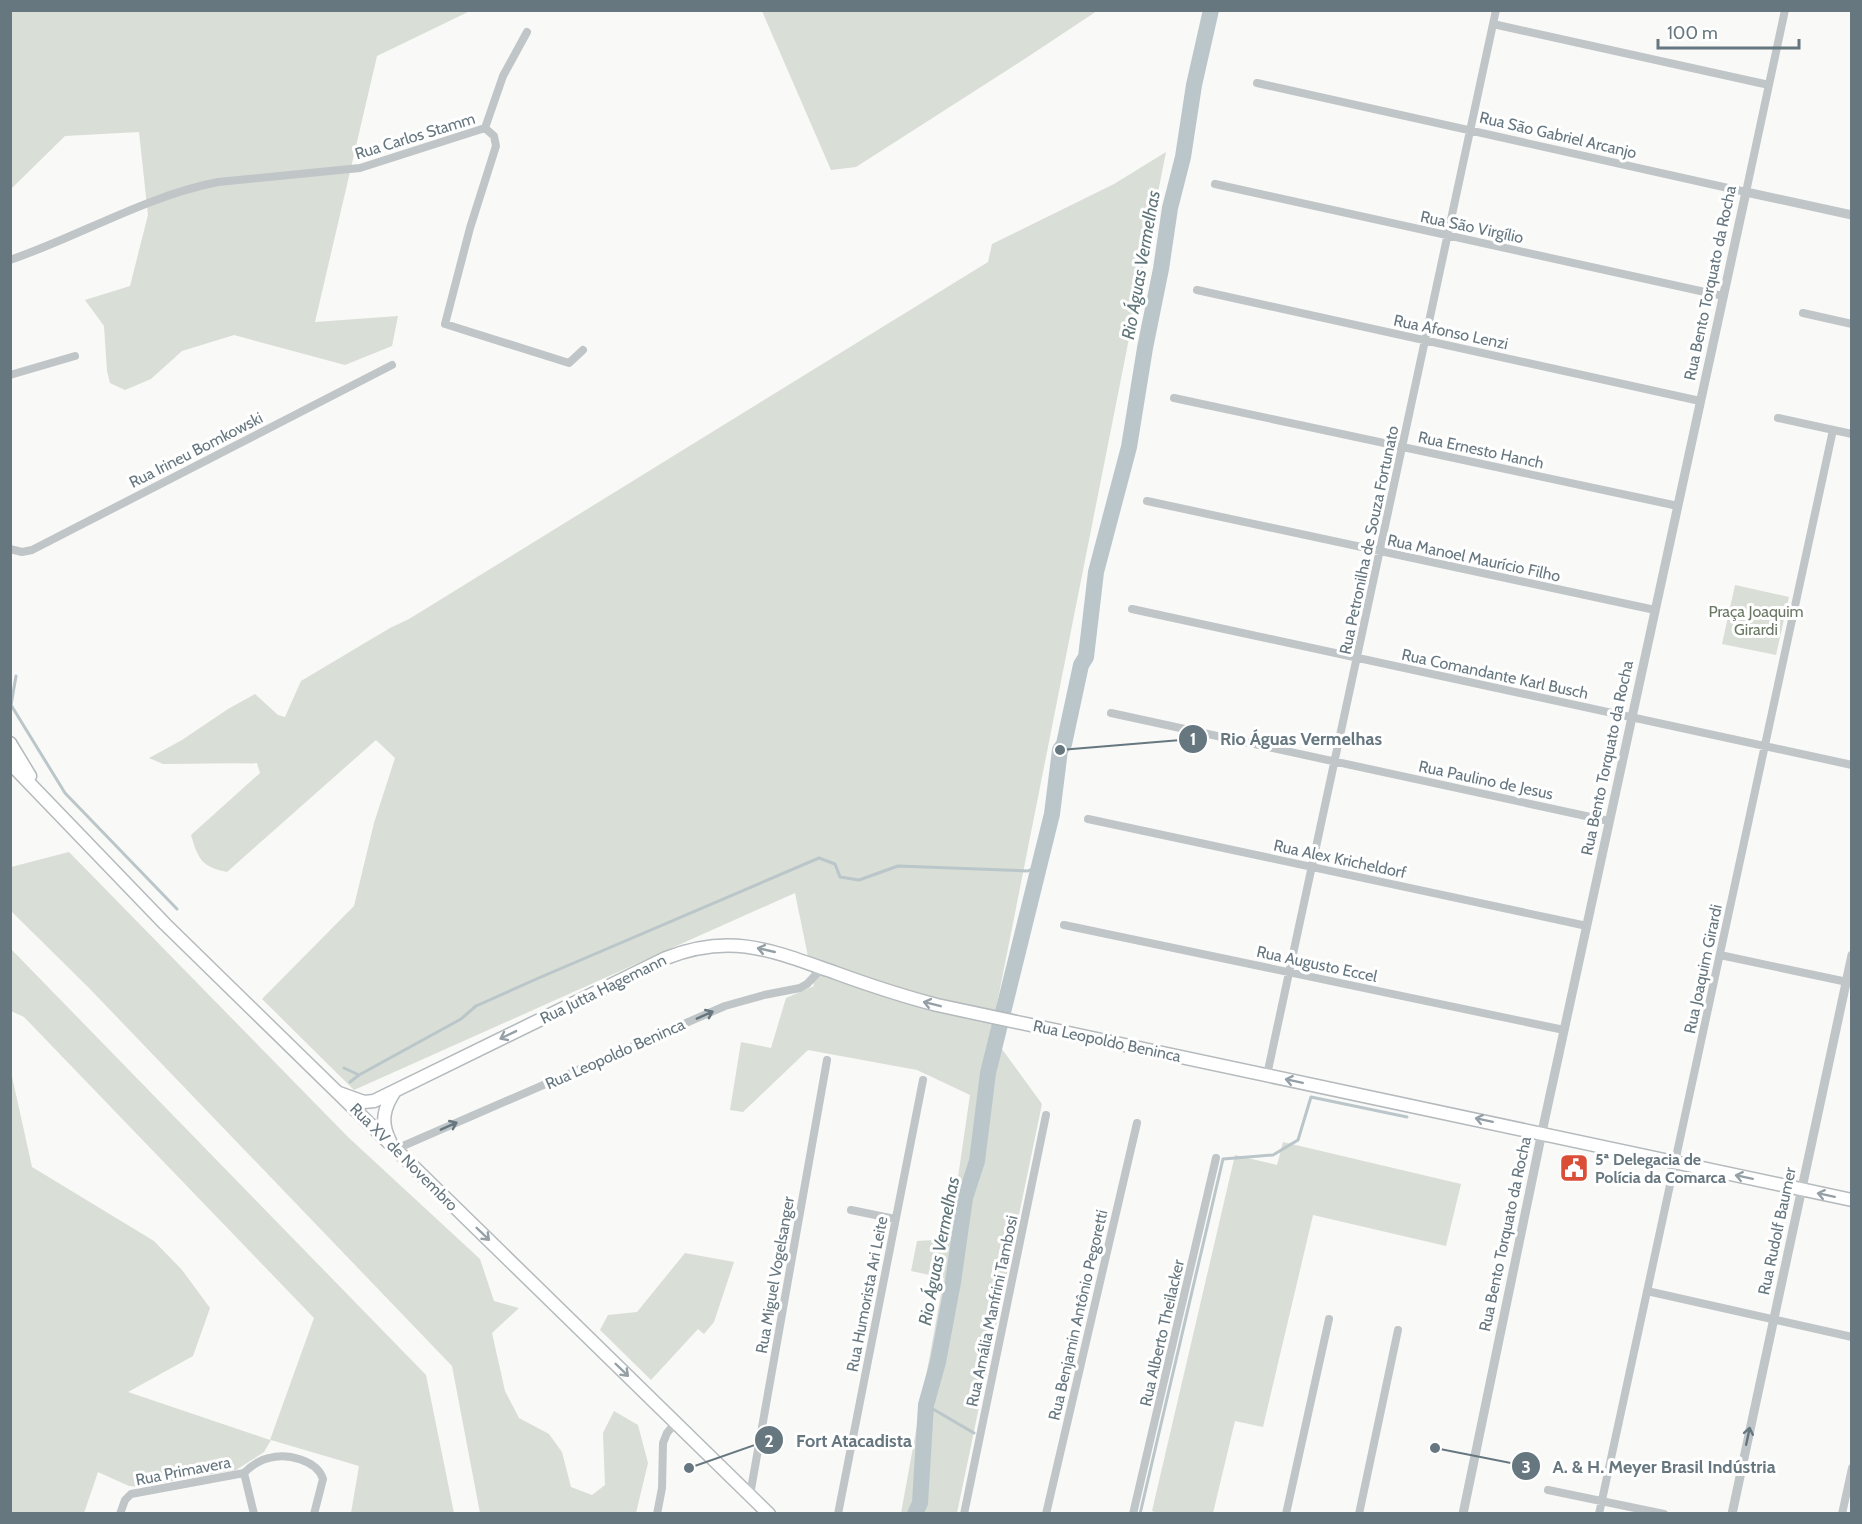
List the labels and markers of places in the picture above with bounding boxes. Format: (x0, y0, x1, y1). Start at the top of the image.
callout: Rio Águas Vermelhas (1178, 721, 1395, 757)
place label: 5ª Delegacia de Polícia da Comarca (1595, 1150, 1726, 1187)
public building icon: 5ª Delegacia de Polícia da Comarca (1558, 1152, 1590, 1184)
callout: Fort Atacadista (754, 1422, 924, 1458)
callout: A. & H. Meyer Brasil Indústria (1511, 1448, 1788, 1484)

